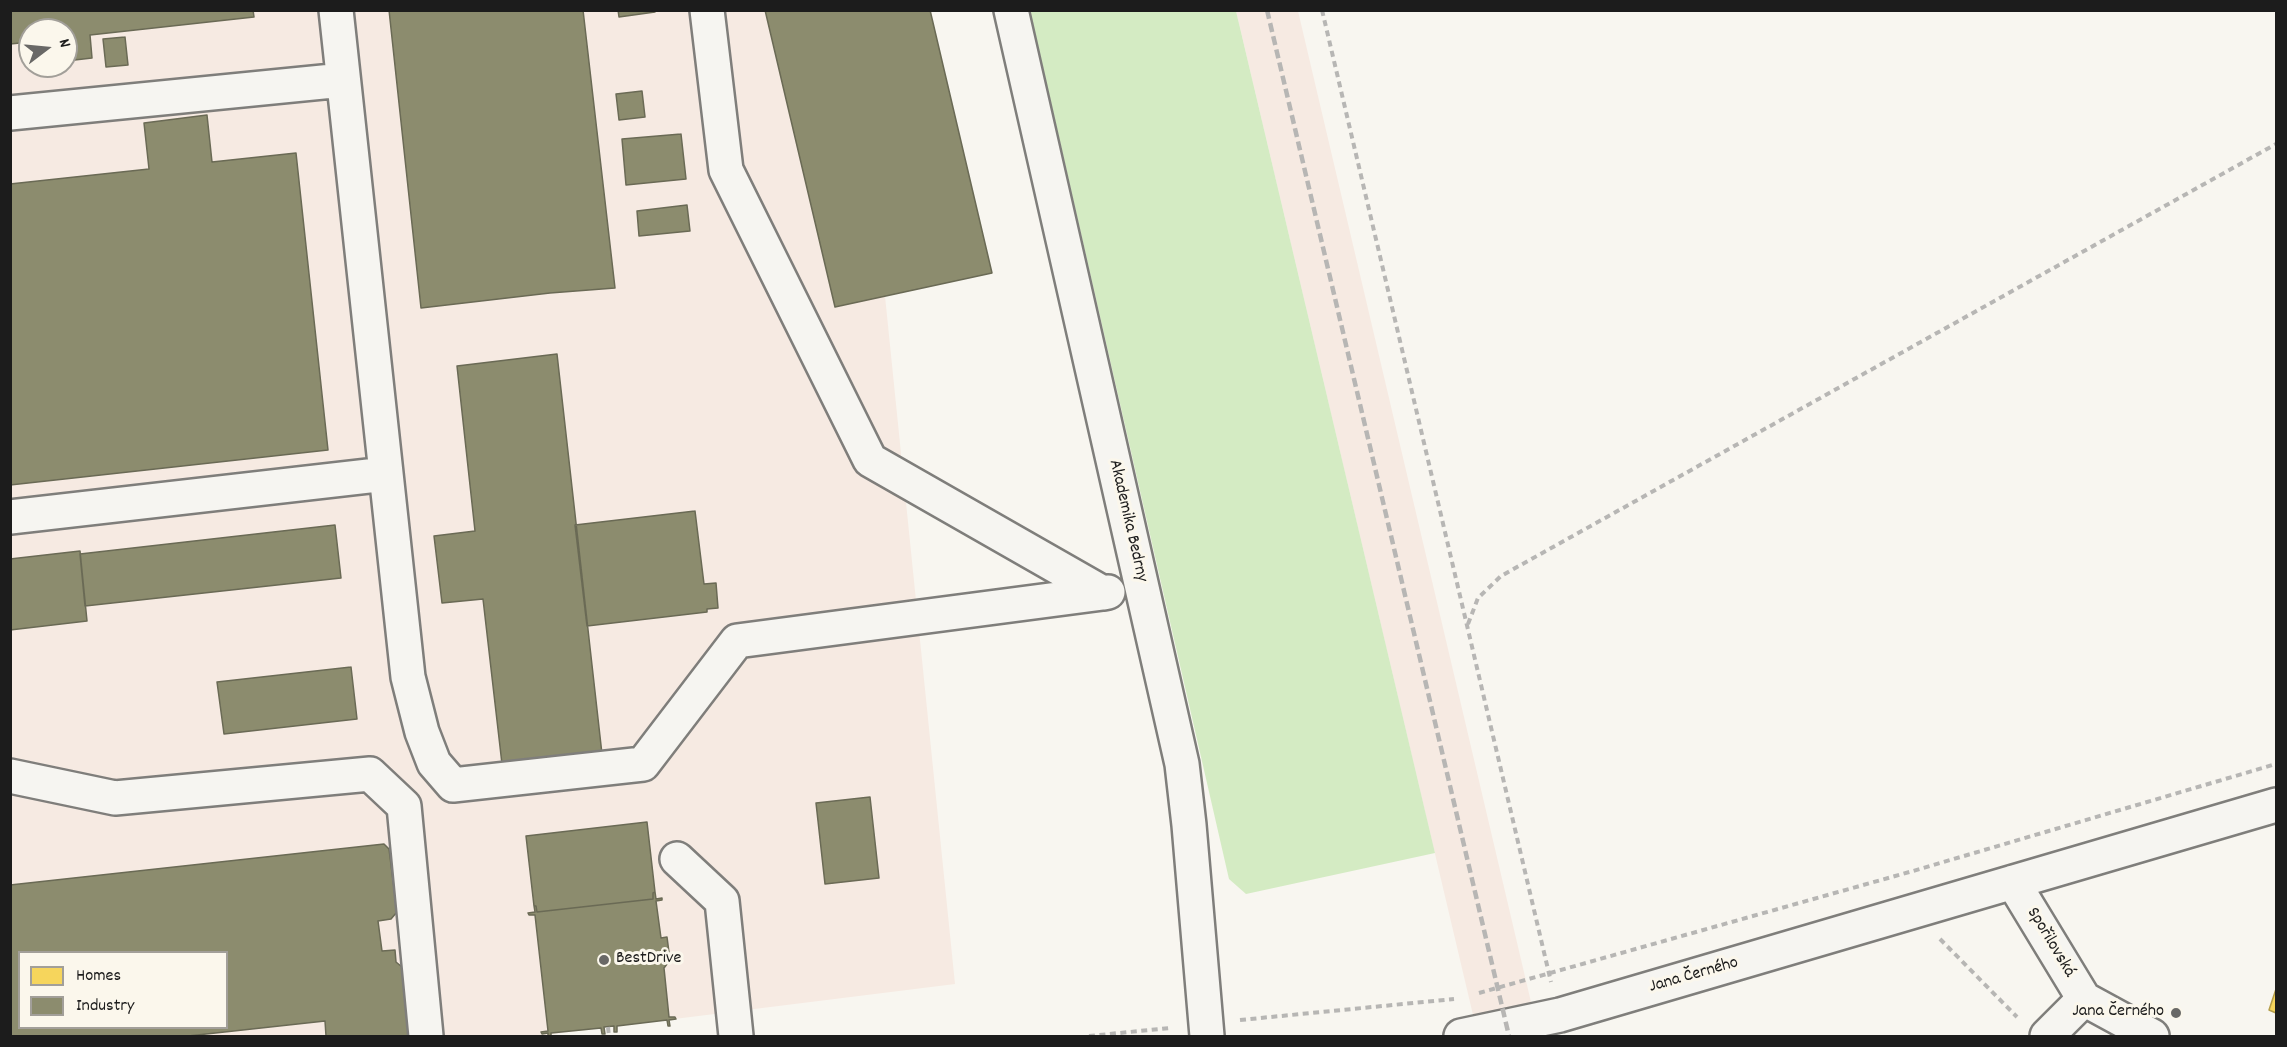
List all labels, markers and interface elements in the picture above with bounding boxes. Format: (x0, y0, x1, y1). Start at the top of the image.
north arrow (18, 18, 78, 78)
text: N (52, 36, 76, 50)
street label: Akademika Bedrny (1102, 458, 1152, 584)
street label: Spořilovská (2021, 904, 2079, 982)
place label: BestDrive (616, 949, 681, 971)
legend (18, 951, 228, 1029)
marker: BestDrive (597, 953, 611, 967)
street label: Jana Černého (1647, 953, 1741, 999)
text: Homes (76, 964, 121, 989)
text: Industry (76, 994, 134, 1019)
place label: Jana Černého (2072, 1002, 2164, 1024)
marker: Jana Černého (2169, 1006, 2183, 1020)

